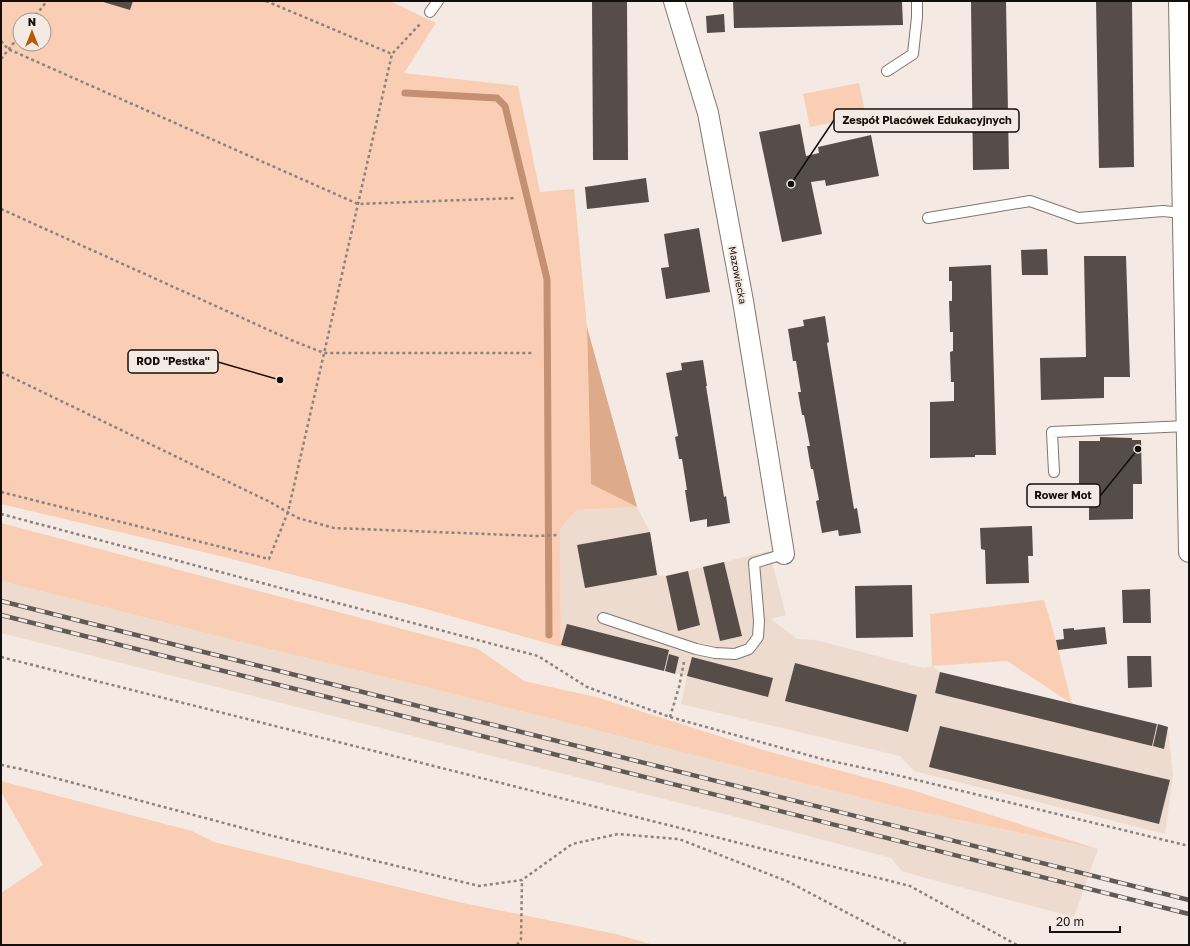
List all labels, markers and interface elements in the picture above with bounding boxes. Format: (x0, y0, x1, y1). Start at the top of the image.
north arrow (12, 12, 52, 52)
text: N (28, 15, 36, 28)
callout: Zespół Placówek Edukacyjnych (834, 109, 1019, 132)
text: Zespół Placówek Edukacyjnych (842, 113, 1012, 126)
street label: Mazowiecka (727, 245, 749, 305)
callout: ROD "Pestka" (128, 350, 218, 373)
text: ROD "Pestka" (136, 354, 210, 367)
callout: Rower Mot (1027, 484, 1100, 507)
text: Rower Mot (1034, 488, 1092, 501)
scale bar (1050, 908, 1120, 934)
text: 20 m (1056, 914, 1084, 929)

